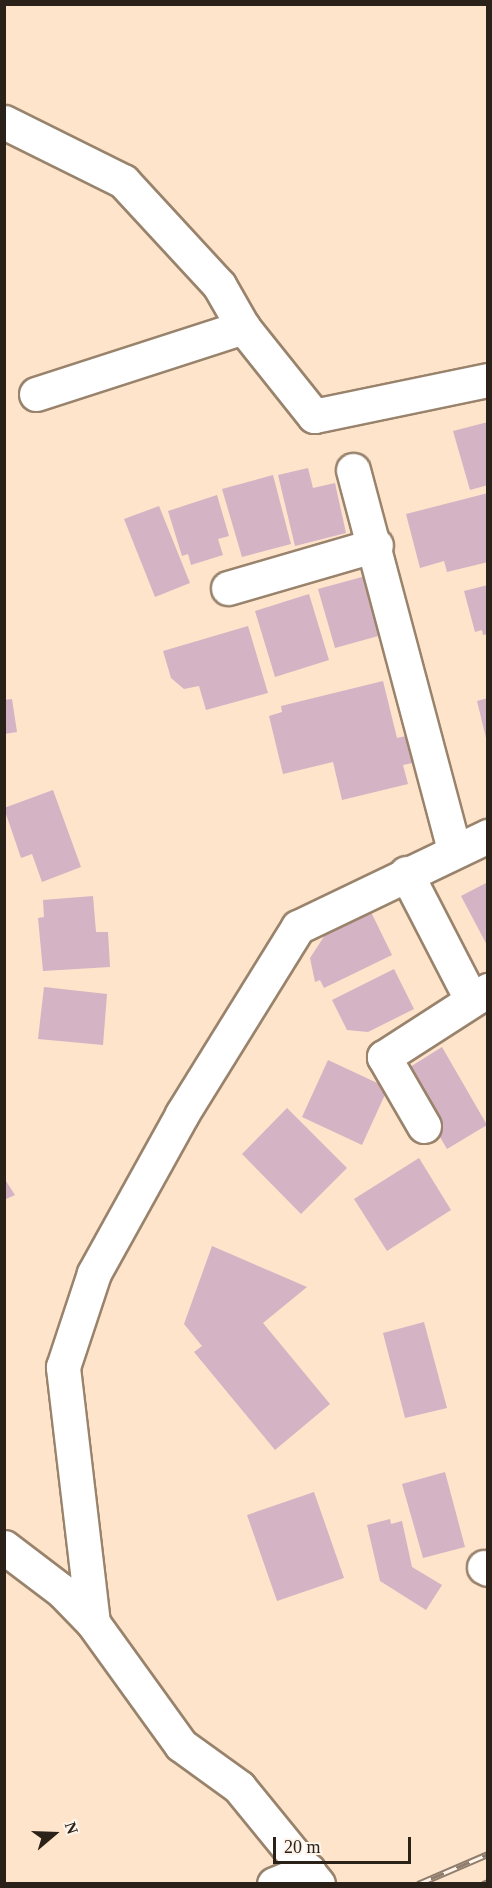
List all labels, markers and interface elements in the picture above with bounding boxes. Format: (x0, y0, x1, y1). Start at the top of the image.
north arrow (24, 1804, 84, 1864)
text: N (62, 1820, 81, 1836)
scale bar (276, 1825, 414, 1863)
text: 20 m (284, 1837, 321, 1857)

